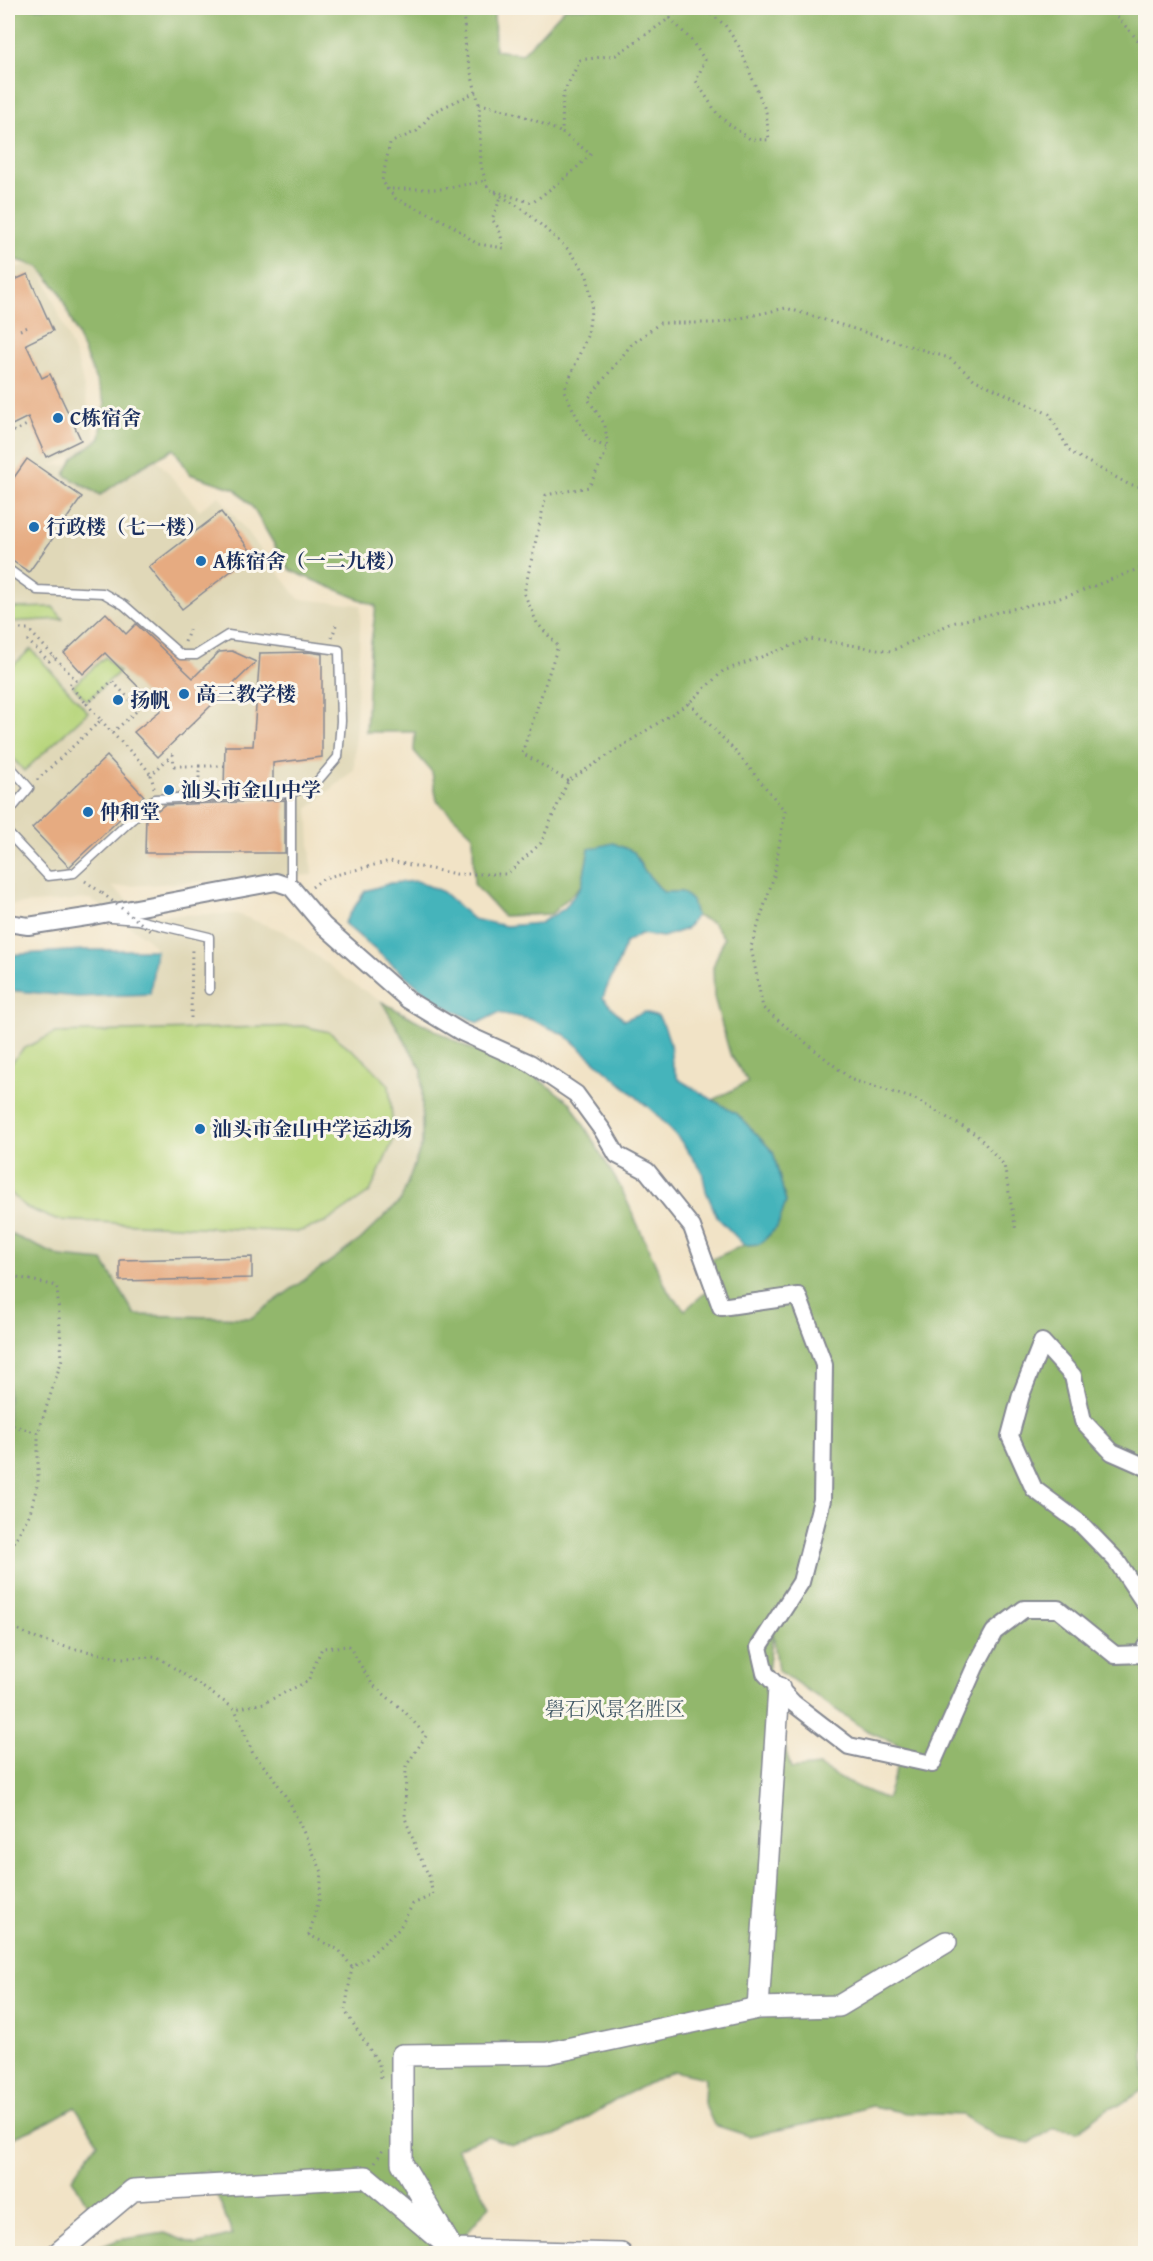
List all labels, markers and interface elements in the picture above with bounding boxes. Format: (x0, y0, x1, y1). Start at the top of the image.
place label: C栋宿舍 (70, 403, 141, 432)
marker: C栋宿舍 (51, 411, 65, 425)
place label: 行政楼（七一楼） (46, 512, 206, 541)
marker: 行政楼（七一楼） (27, 520, 41, 534)
place label: A栋宿舍（一二九楼） (213, 546, 406, 575)
marker: A栋宿舍（一二九楼） (194, 554, 208, 568)
place label: 高三教学楼 (196, 679, 296, 708)
place label: 扬帆 (130, 685, 170, 714)
marker: 高三教学楼 (177, 687, 191, 701)
marker: 扬帆 (111, 693, 125, 707)
place label: 汕头市金山中学 (181, 775, 321, 804)
marker: 汕头市金山中学 (162, 783, 176, 797)
place label: 仲和堂 (100, 797, 160, 826)
marker: 仲和堂 (81, 805, 95, 819)
place label: 汕头市金山中学运动场 (212, 1114, 412, 1143)
marker: 汕头市金山中学运动场 (193, 1122, 207, 1136)
park label: 礐石风景名胜区 (545, 1694, 685, 1723)

